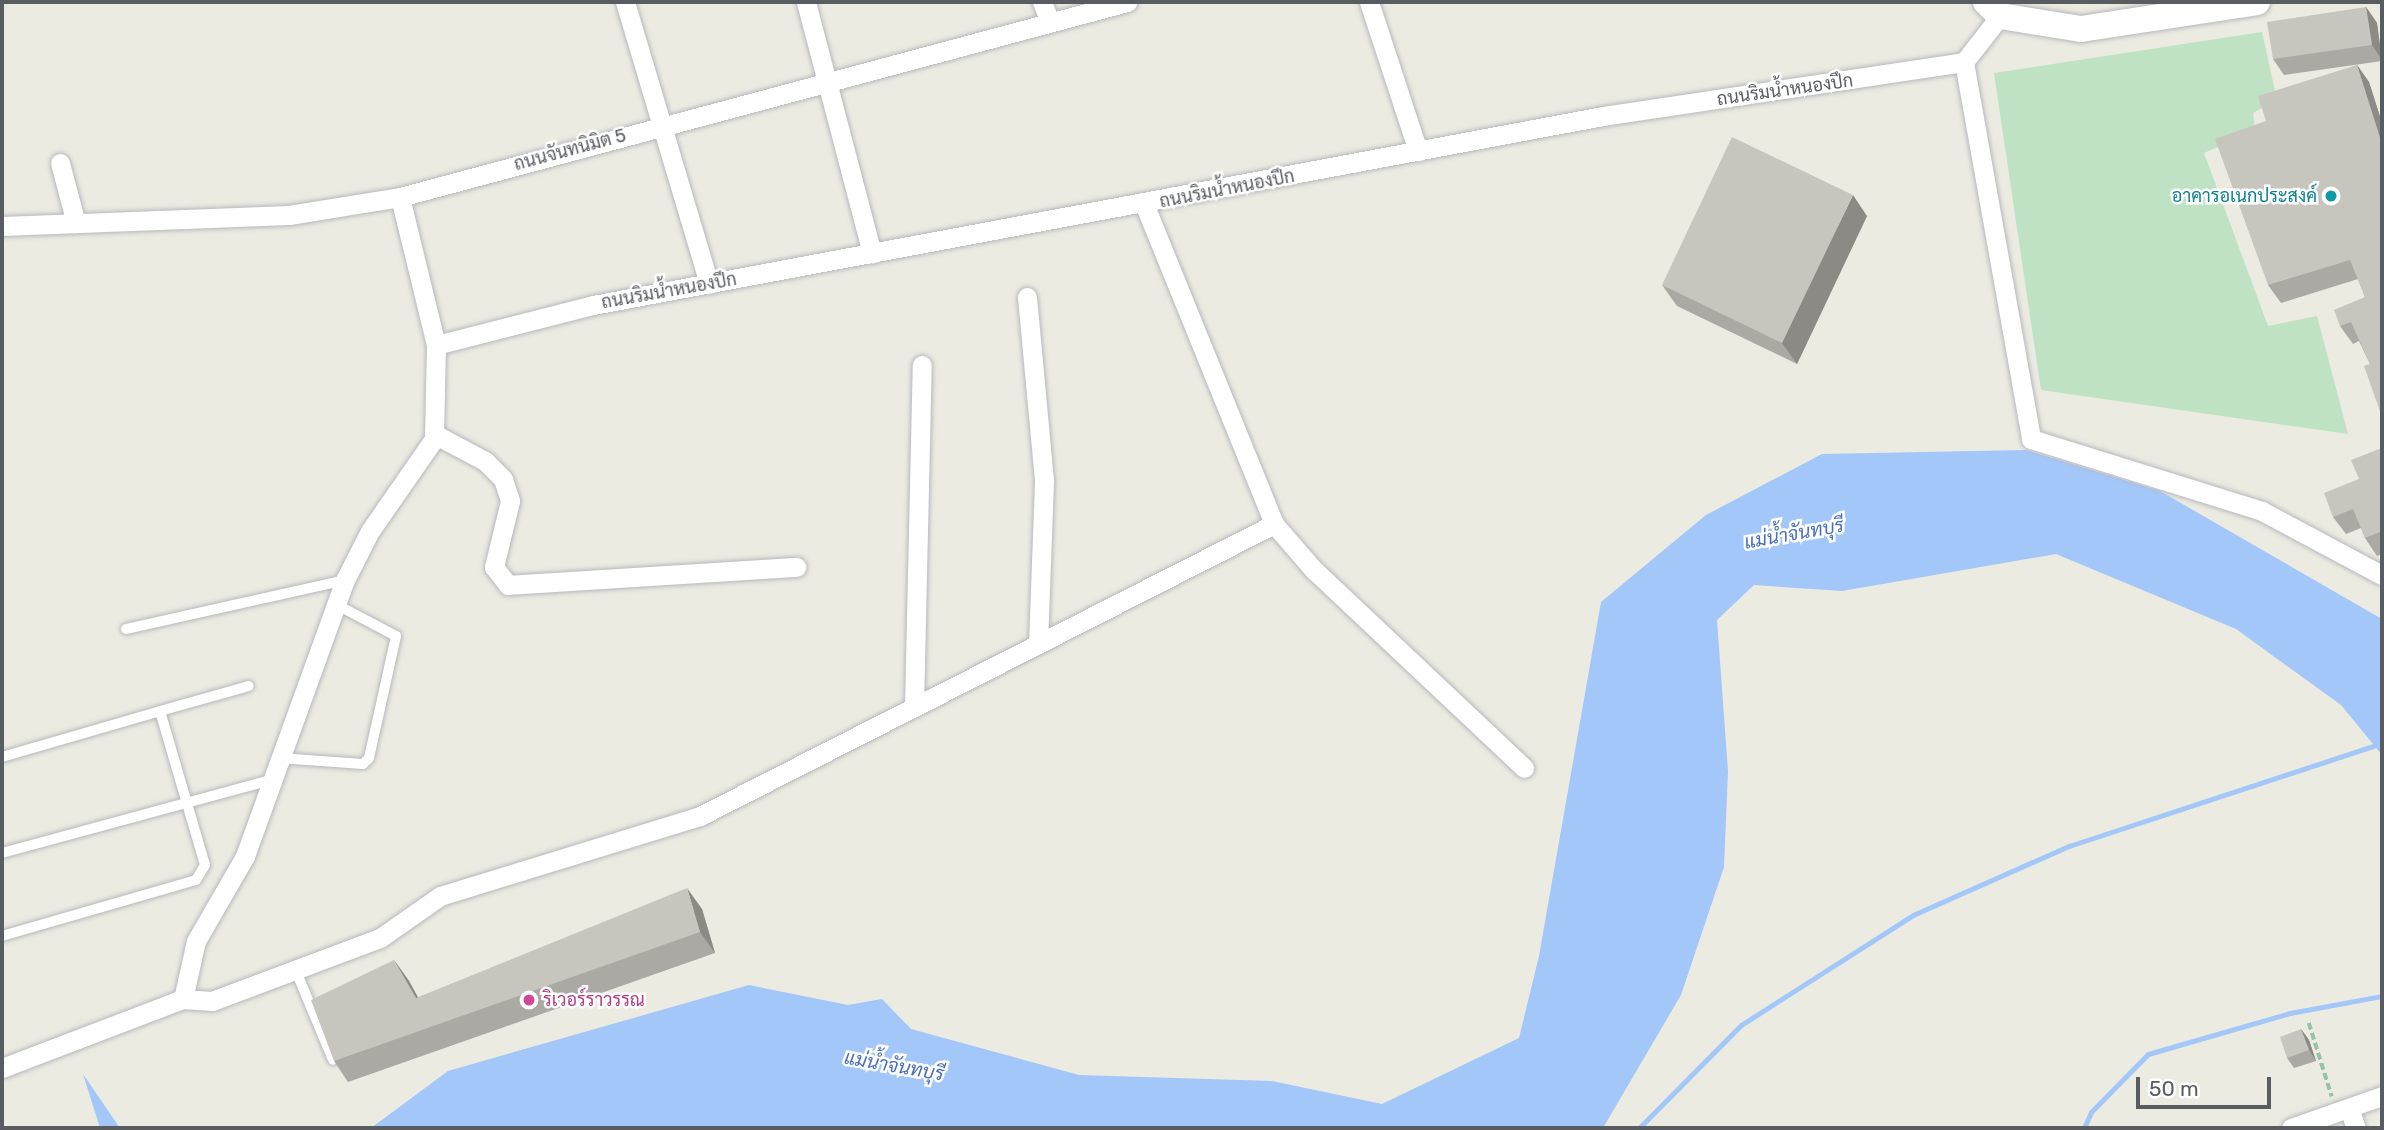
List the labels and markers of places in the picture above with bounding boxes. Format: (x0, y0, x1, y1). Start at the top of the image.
place label: อาคารอเนกประสงค์ (2172, 185, 2317, 207)
marker: อาคารอเนกประสงค์ (2323, 188, 2339, 204)
place label: ริเวอร์ราวรรณ (543, 989, 645, 1011)
marker: ริเวอร์ราวรรณ (521, 992, 537, 1008)

